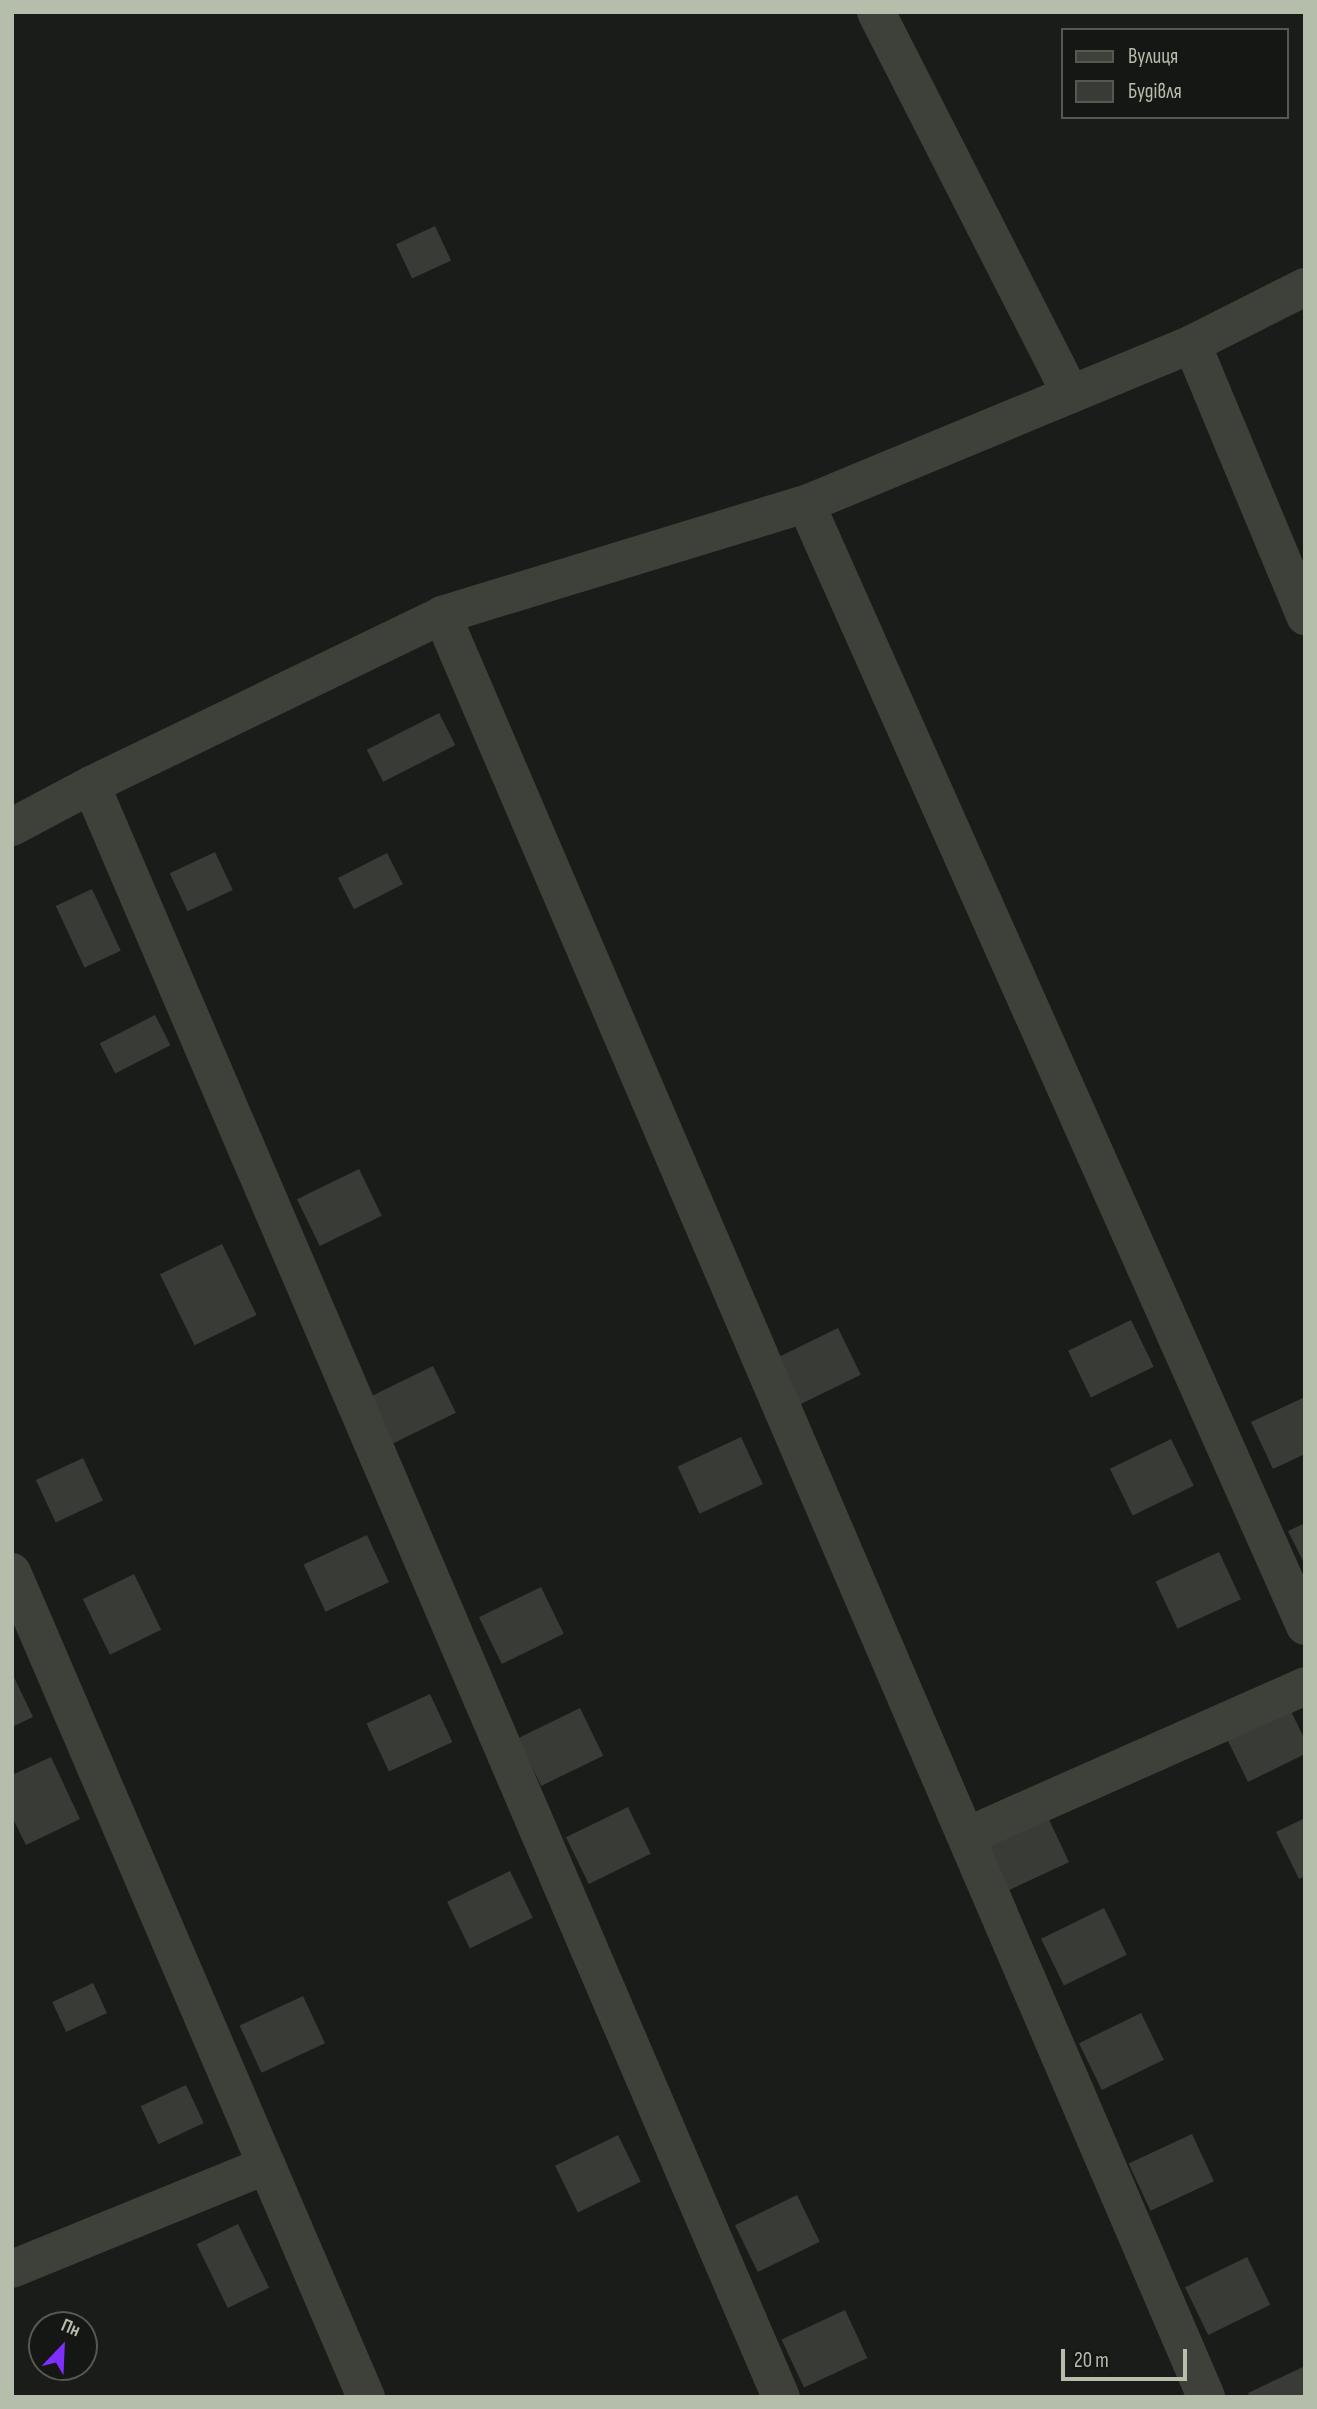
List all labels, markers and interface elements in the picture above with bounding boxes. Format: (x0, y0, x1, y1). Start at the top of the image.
legend (1062, 28, 1289, 119)
text: Вулиця (1128, 44, 1178, 69)
text: Будівля (1128, 79, 1182, 104)
north arrow (28, 2311, 98, 2381)
text: Пн (58, 2314, 84, 2342)
scale bar (1065, 2336, 1191, 2380)
text: 20 m (1074, 2348, 1109, 2373)

